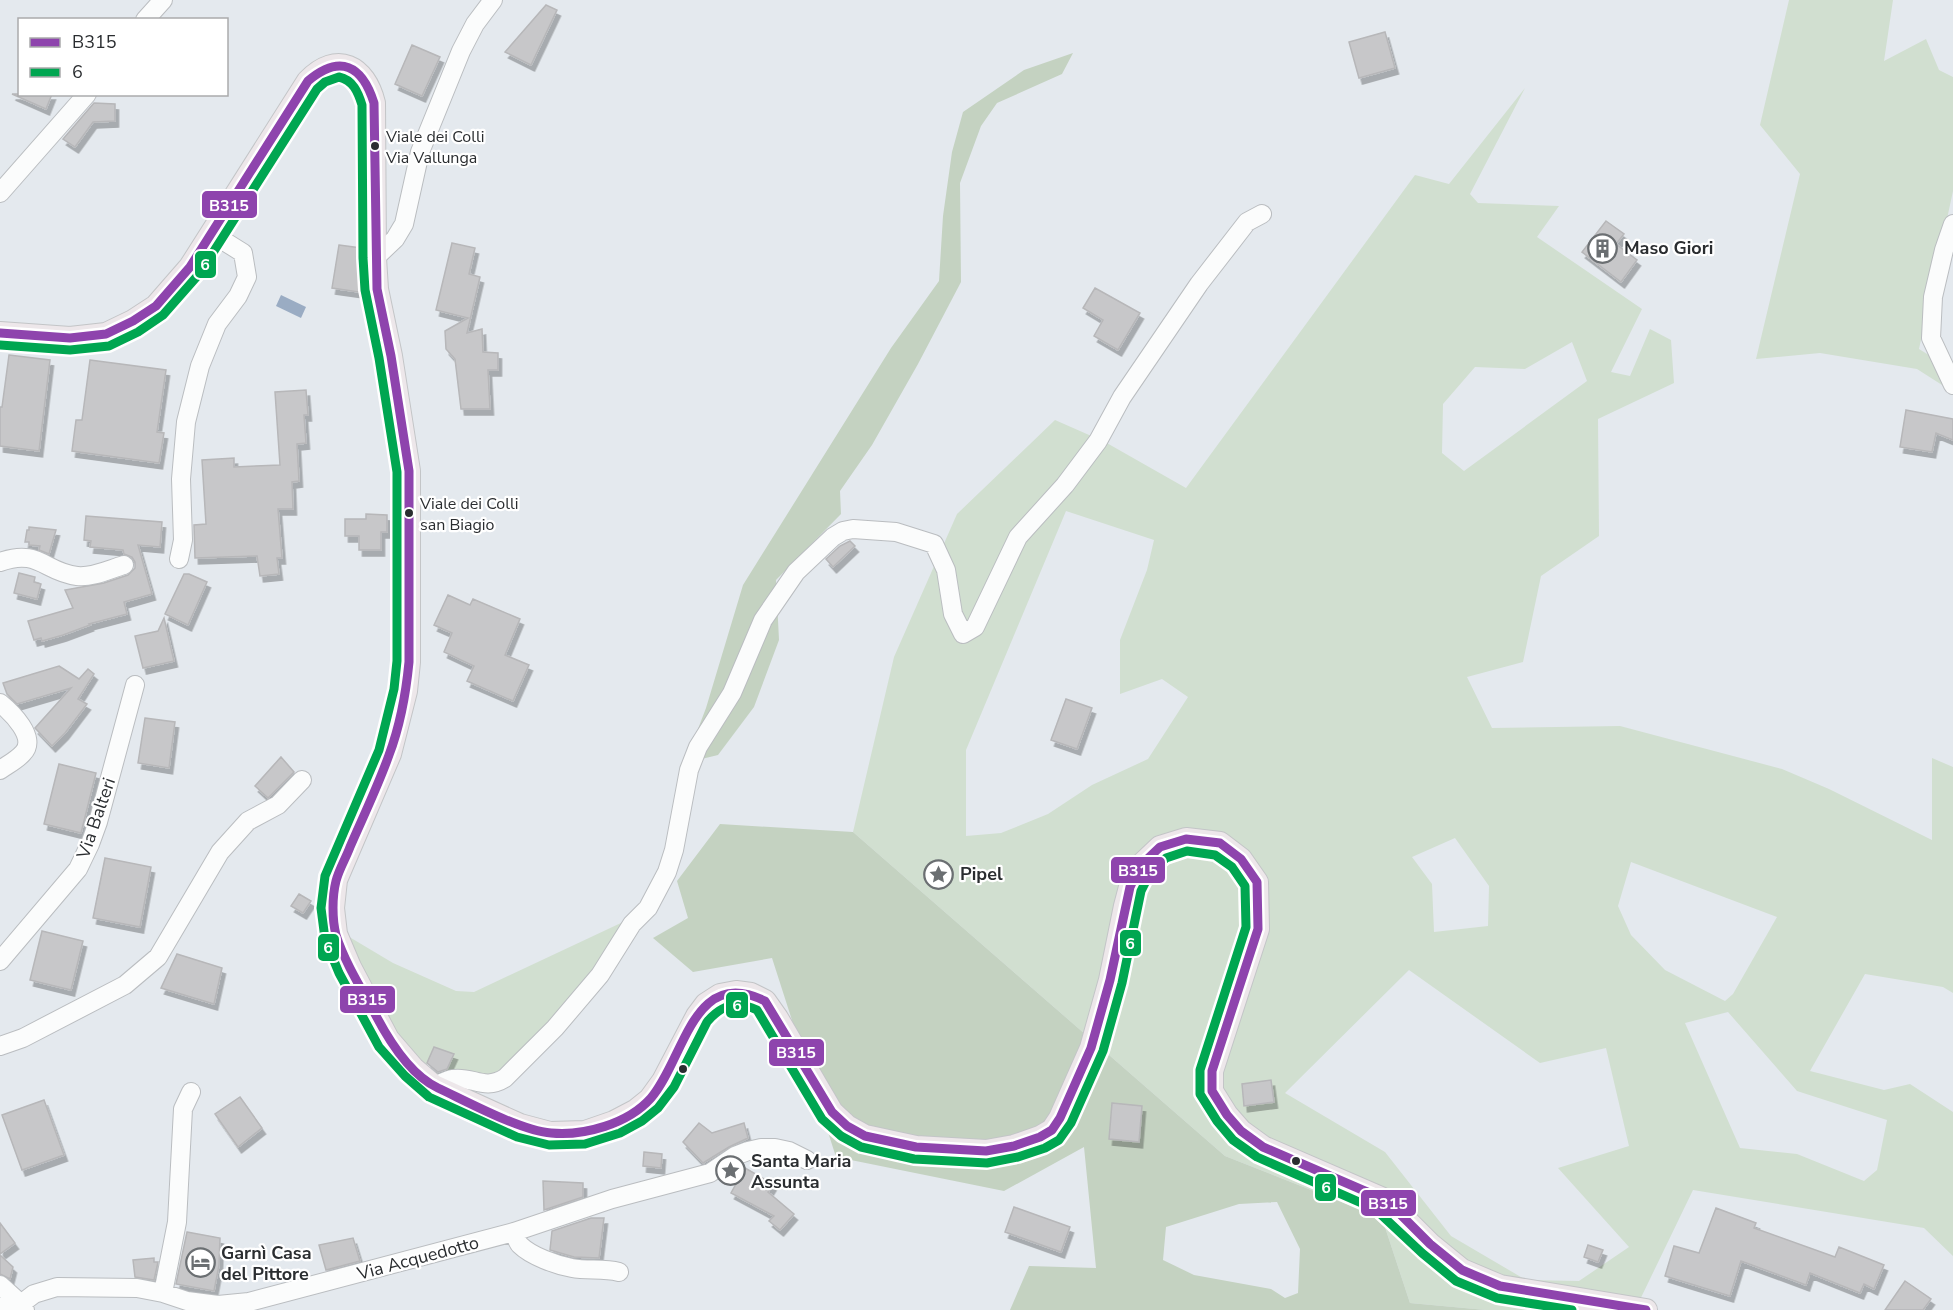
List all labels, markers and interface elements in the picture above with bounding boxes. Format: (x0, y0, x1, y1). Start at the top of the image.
legend (18, 18, 228, 96)
text: B315 (72, 30, 117, 54)
text: 6 (72, 60, 83, 84)
place label: Viale dei Colli Via Vallunga (385, 126, 484, 169)
marker: Viale dei Colli Via Vallunga (369, 140, 381, 152)
line badge: B315 (201, 190, 258, 219)
text: B315 (209, 195, 249, 217)
building icon: Maso Giori (1587, 232, 1619, 264)
place label: Maso Giori (1624, 236, 1713, 260)
line badge: 6 (194, 250, 217, 279)
text: 6 (200, 254, 210, 276)
place label: Viale dei Colli san Biagio (419, 493, 518, 536)
marker: Viale dei Colli san Biagio (403, 507, 415, 519)
street label: Via Balteri (71, 774, 121, 863)
line badge: B315 (1110, 856, 1166, 884)
place icon: Pipel (923, 858, 955, 890)
text: B315 (1118, 860, 1158, 882)
place label: Pipel (960, 862, 1003, 886)
line badge: 6 (1119, 929, 1142, 957)
line badge: 6 (317, 933, 340, 962)
text: 6 (1125, 933, 1135, 955)
text: 6 (323, 937, 333, 959)
line badge: B315 (339, 985, 396, 1014)
text: B315 (347, 989, 387, 1011)
line badge: 6 (725, 991, 749, 1019)
text: 6 (732, 995, 742, 1017)
line badge: B315 (768, 1038, 825, 1067)
text: B315 (776, 1042, 816, 1064)
unlabelled marker (677, 1063, 689, 1075)
place label: Santa Maria Assunta (751, 1149, 851, 1194)
place icon: Santa Maria Assunta (714, 1155, 746, 1187)
unlabelled marker (1290, 1155, 1302, 1167)
line badge: 6 (1314, 1173, 1337, 1202)
text: 6 (1321, 1177, 1331, 1199)
line badge: B315 (1360, 1189, 1417, 1217)
text: B315 (1368, 1193, 1408, 1215)
street label: Via Acquedotto (354, 1230, 481, 1286)
place label: Garnì Casa del Pittore (221, 1241, 312, 1286)
hotel icon: Garnì Casa del Pittore (184, 1247, 216, 1279)

